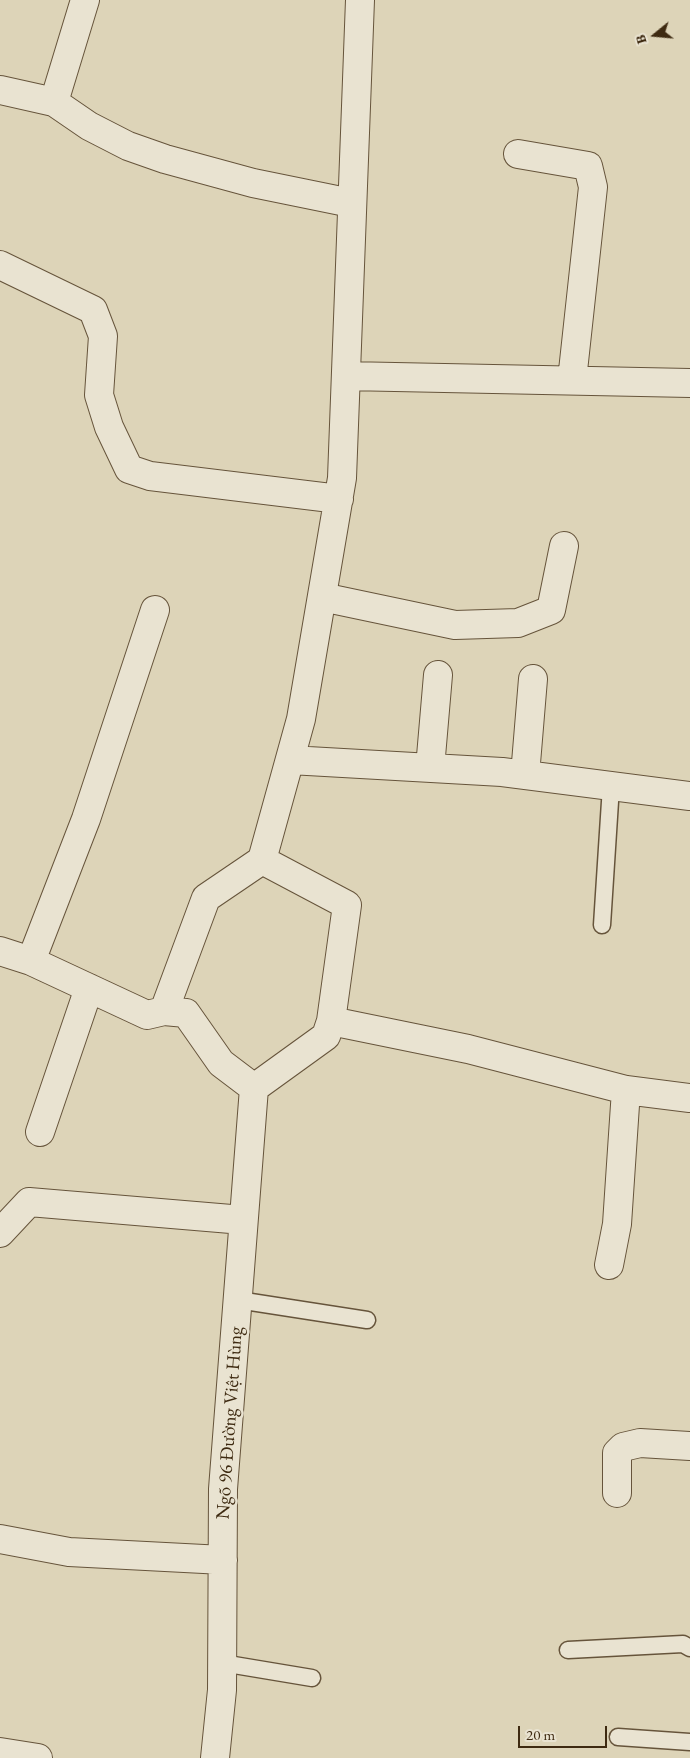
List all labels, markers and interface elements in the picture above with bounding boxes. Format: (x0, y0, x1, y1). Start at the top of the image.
north arrow (630, 10, 680, 60)
text: B (631, 33, 651, 46)
street label: Ngõ 96 Đường Việt Hùng (212, 1326, 248, 1520)
scale bar (520, 1716, 609, 1748)
text: 20 m (526, 1725, 555, 1744)

